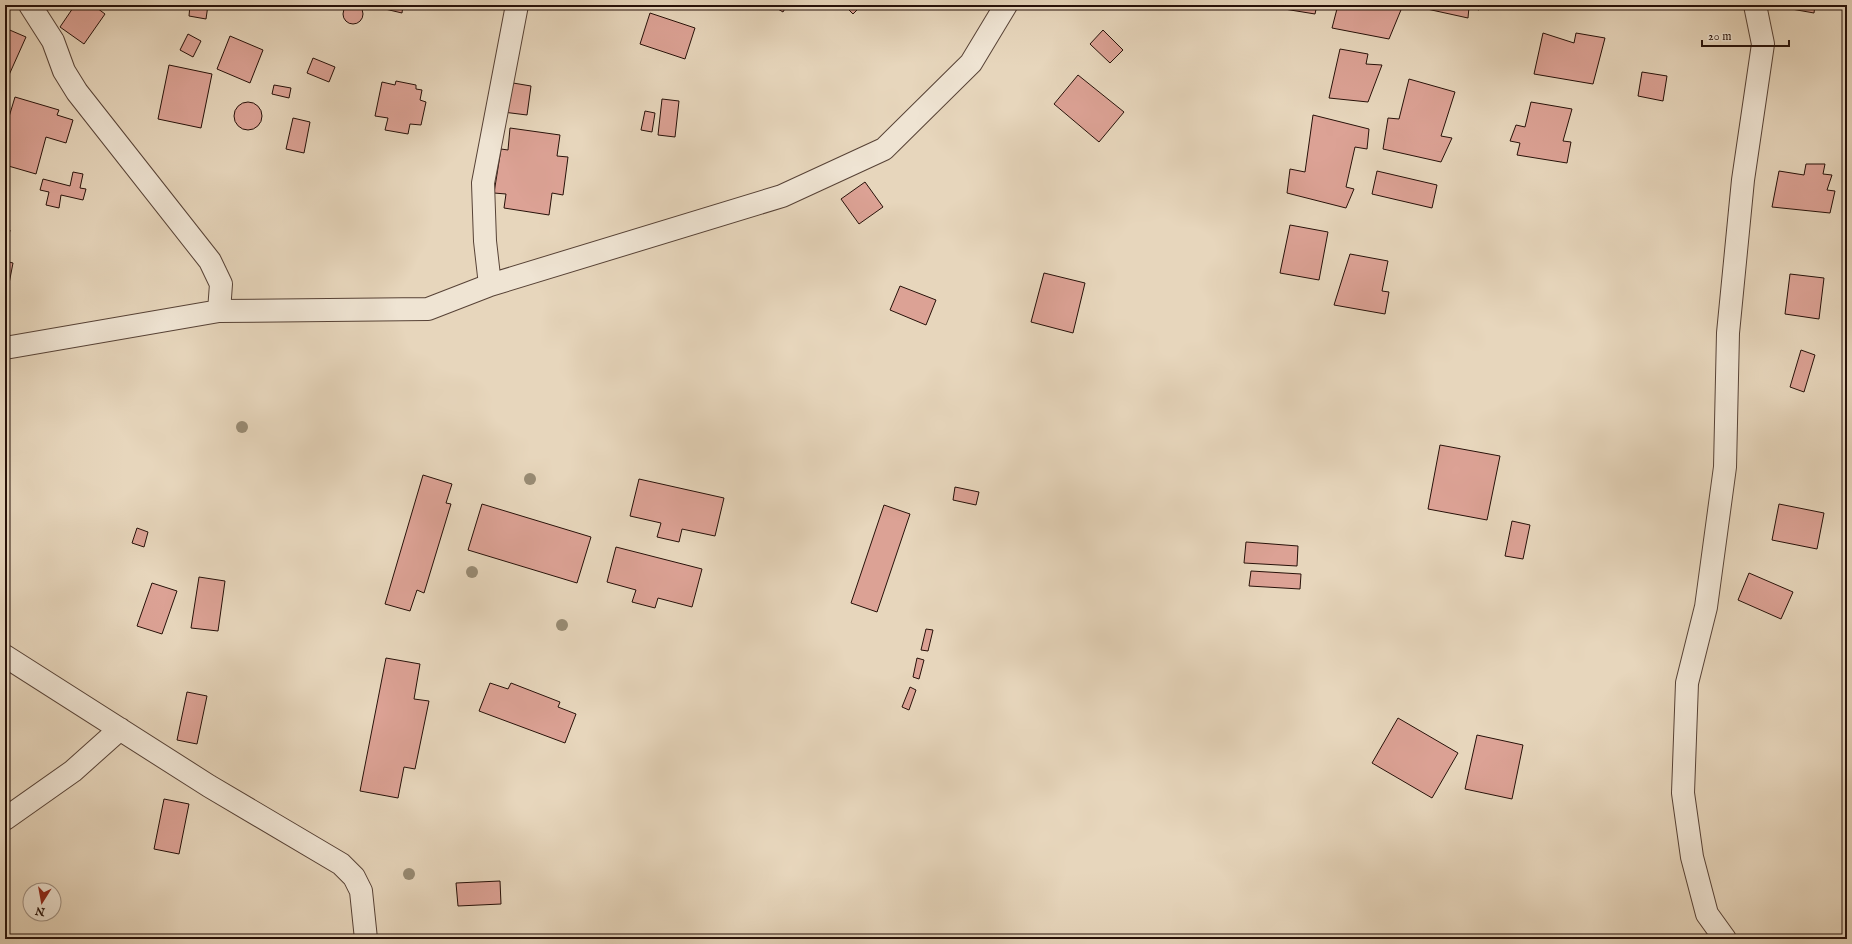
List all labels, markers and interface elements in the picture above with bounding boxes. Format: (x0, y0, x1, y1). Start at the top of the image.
scale bar (1702, 22, 1789, 48)
text: 20 m (1708, 29, 1731, 44)
north arrow (22, 882, 62, 922)
text: N (34, 903, 47, 919)

